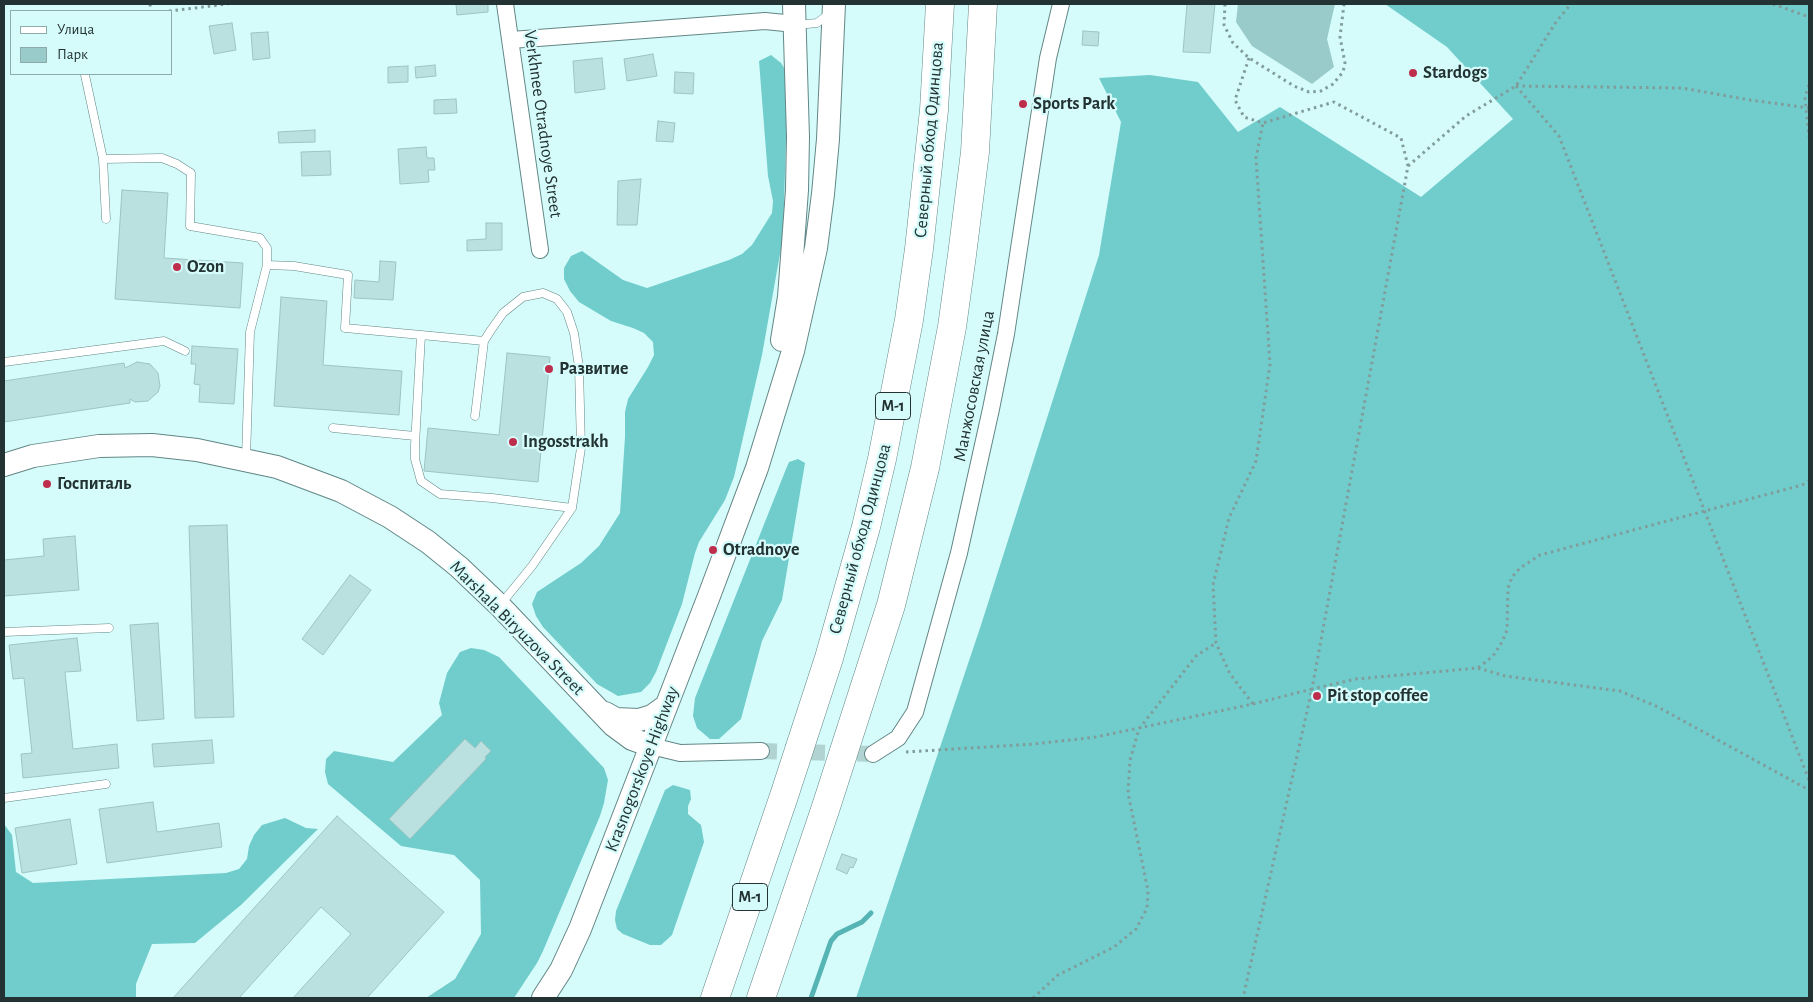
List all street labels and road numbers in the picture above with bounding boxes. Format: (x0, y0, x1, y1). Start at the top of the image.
street label: Verkhnee Otradnoye Street (519, 29, 567, 219)
street label: Северный обход Одинцова (910, 41, 948, 239)
street label: Манжосовская улица (949, 308, 999, 464)
road number: М-1 (876, 392, 910, 420)
street label: Северный обход Одинцова (824, 441, 896, 637)
street label: Marshala Biryuzova Street (445, 556, 589, 700)
street label: Krasnogorskoye Highway (600, 683, 684, 855)
road number: М-1 (732, 884, 768, 910)

